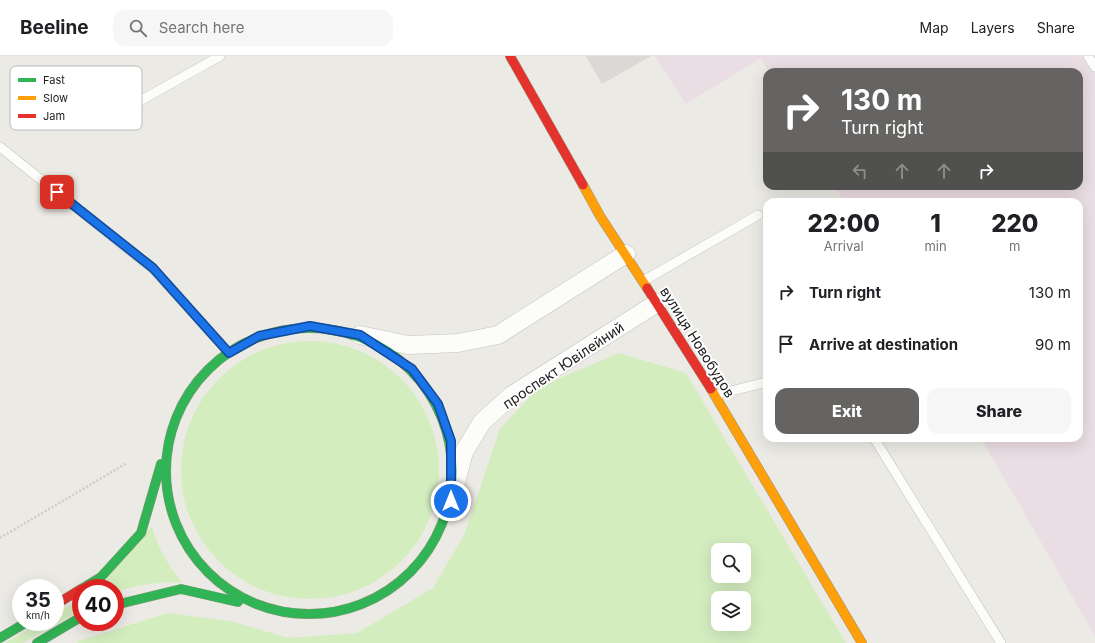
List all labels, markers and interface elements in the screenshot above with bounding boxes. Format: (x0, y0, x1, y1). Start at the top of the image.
search box (113, 10, 393, 46)
text: Beeline (20, 16, 89, 39)
icon: search (127, 17, 149, 39)
text: Search here (159, 18, 244, 37)
text: Map (920, 19, 949, 36)
text: Layers (971, 19, 1015, 36)
text: Share (1037, 19, 1075, 36)
legend (10, 66, 142, 130)
text: Fast (43, 73, 65, 87)
text: 130 m (841, 83, 922, 117)
icon: right (775, 84, 827, 136)
text: Slow (43, 91, 68, 105)
text: Jam (43, 109, 65, 123)
text: Turn right (841, 117, 924, 138)
icon: left (849, 160, 871, 182)
icon: ahead (891, 160, 913, 182)
icon: ahead (933, 160, 955, 182)
icon: right (975, 160, 997, 182)
pin (40, 175, 74, 209)
icon: arrive (46, 181, 68, 203)
text: 22:00 (808, 209, 880, 238)
text: 1 (930, 209, 941, 238)
text: 220 (991, 209, 1038, 238)
text: Arrival (824, 238, 864, 254)
text: min (924, 238, 947, 254)
text: m (1009, 238, 1020, 254)
icon: right (775, 281, 797, 303)
text: Turn right (809, 283, 881, 302)
text: 130 m (1029, 283, 1071, 302)
street label: вулиця Новобудов (657, 284, 739, 401)
street label: проспект Ювілейний (499, 318, 627, 412)
icon: arrive (775, 333, 797, 355)
text: Arrive at destination (809, 335, 958, 354)
text: 90 m (1035, 335, 1071, 354)
button: Exit (775, 388, 919, 434)
button: Share (927, 388, 1071, 434)
position arrow (430, 480, 472, 522)
map controls (711, 543, 751, 631)
button: search (711, 543, 751, 583)
speed limit sign: 40 (72, 579, 124, 631)
text: 35 (25, 588, 51, 612)
button: layers (711, 591, 751, 631)
text: km/h (26, 609, 50, 621)

